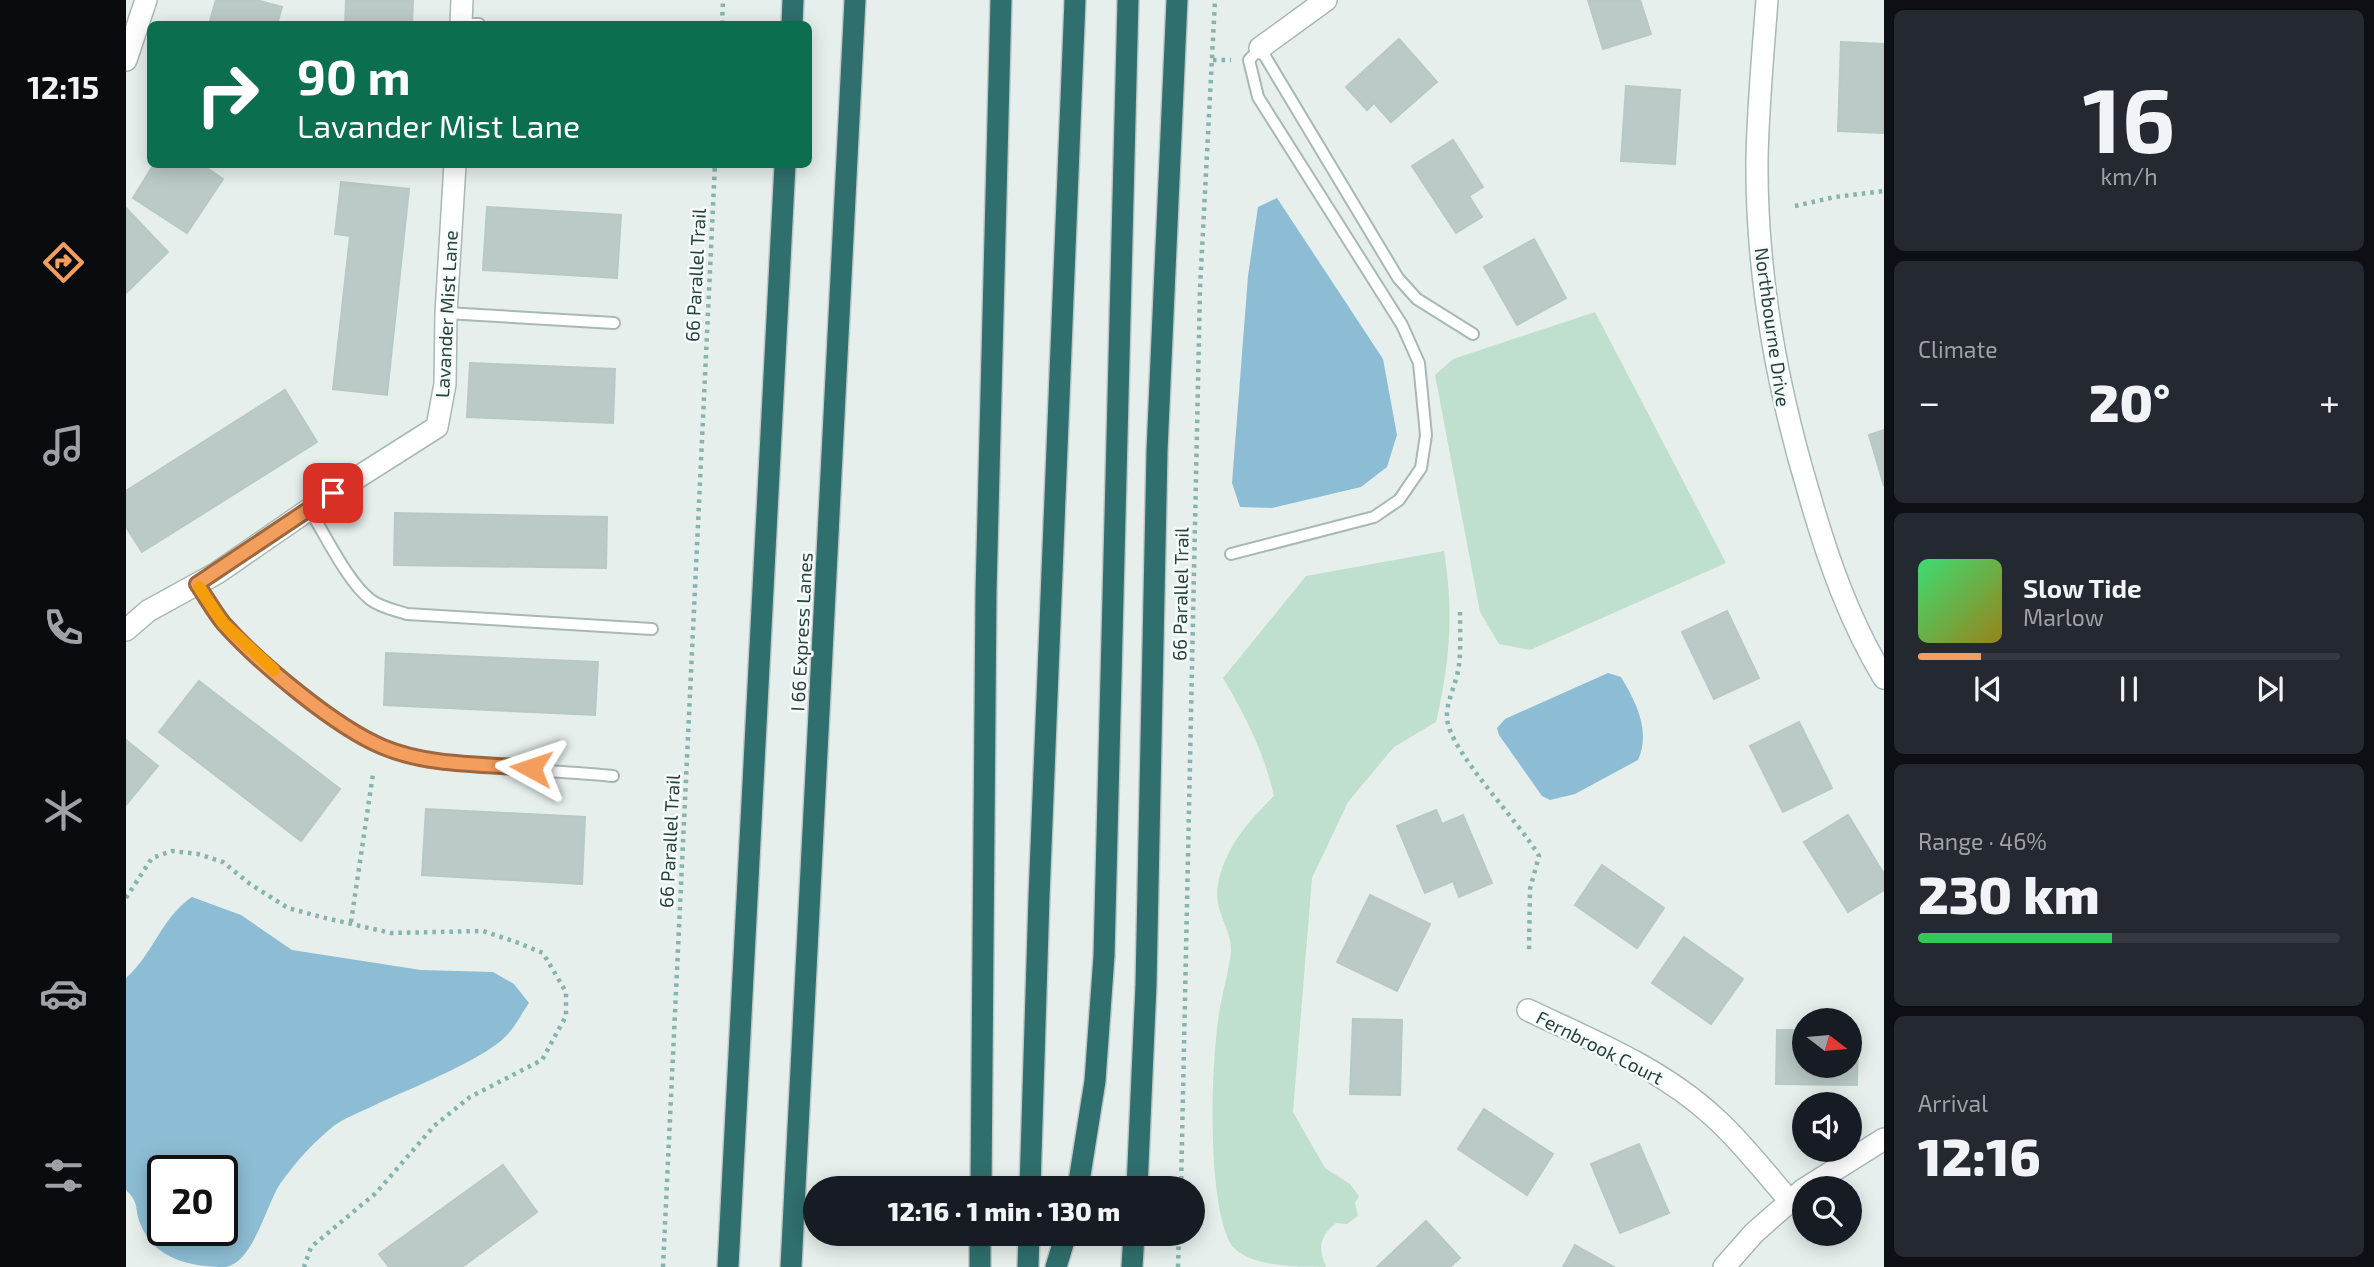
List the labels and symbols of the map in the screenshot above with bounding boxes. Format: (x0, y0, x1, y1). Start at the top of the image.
street label: 66 Parallel Trail (680, 207, 710, 342)
street label: Lavander Mist Lane (430, 229, 462, 399)
street label: Northbourne Drive (1750, 246, 1796, 408)
pin (303, 463, 363, 523)
street label: 66 Parallel Trail (1167, 527, 1193, 661)
street label: I 66 Express Lanes (785, 552, 817, 712)
position arrow (494, 731, 568, 805)
street label: 66 Parallel Trail (654, 773, 684, 908)
street label: Fernbrook Court (1533, 1005, 1667, 1089)
north arrow (1792, 1008, 1862, 1078)
speed limit sign: 20 (147, 1155, 238, 1246)

